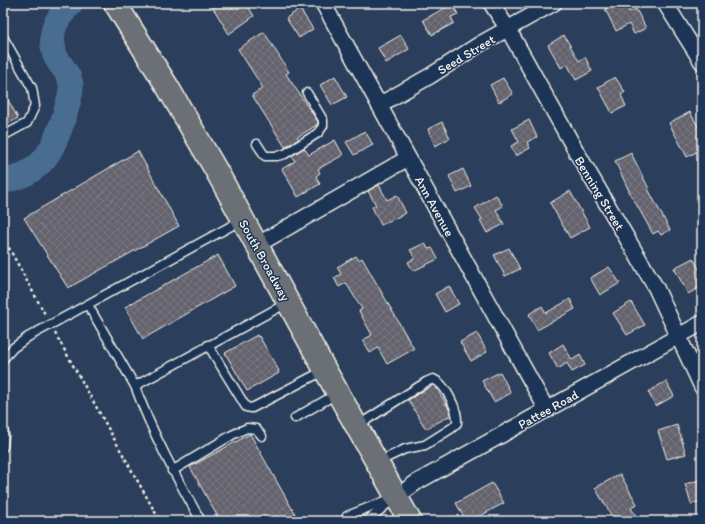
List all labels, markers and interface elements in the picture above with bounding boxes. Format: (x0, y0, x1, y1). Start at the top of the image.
street label: Seed Street (435, 31, 498, 77)
street label: Benning Street (572, 153, 628, 233)
street label: Ann Avenue (412, 173, 457, 239)
street label: South Broadway (236, 217, 293, 304)
street label: Pattee Road (515, 387, 581, 432)

